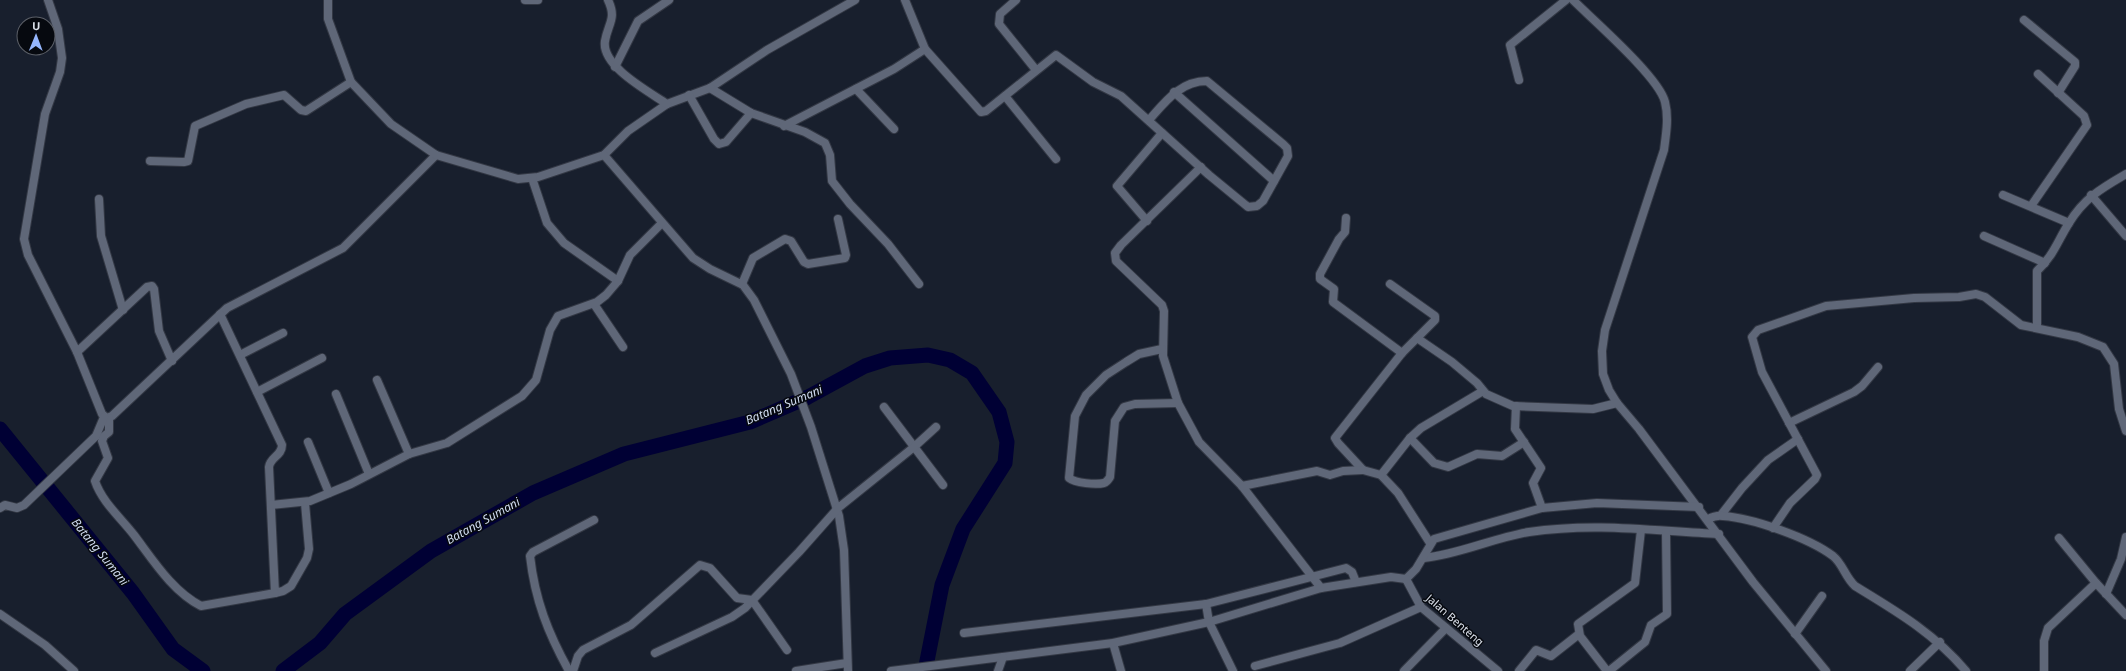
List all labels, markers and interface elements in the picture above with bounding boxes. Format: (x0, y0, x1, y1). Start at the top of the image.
north arrow (16, 16, 56, 56)
text: U (32, 18, 40, 33)
water label: Batang Sumani (743, 380, 826, 428)
water label: Batang Sumani (443, 493, 524, 548)
water label: Batang Sumani (68, 514, 133, 590)
street label: Jalan Benteng (1423, 590, 1487, 649)

